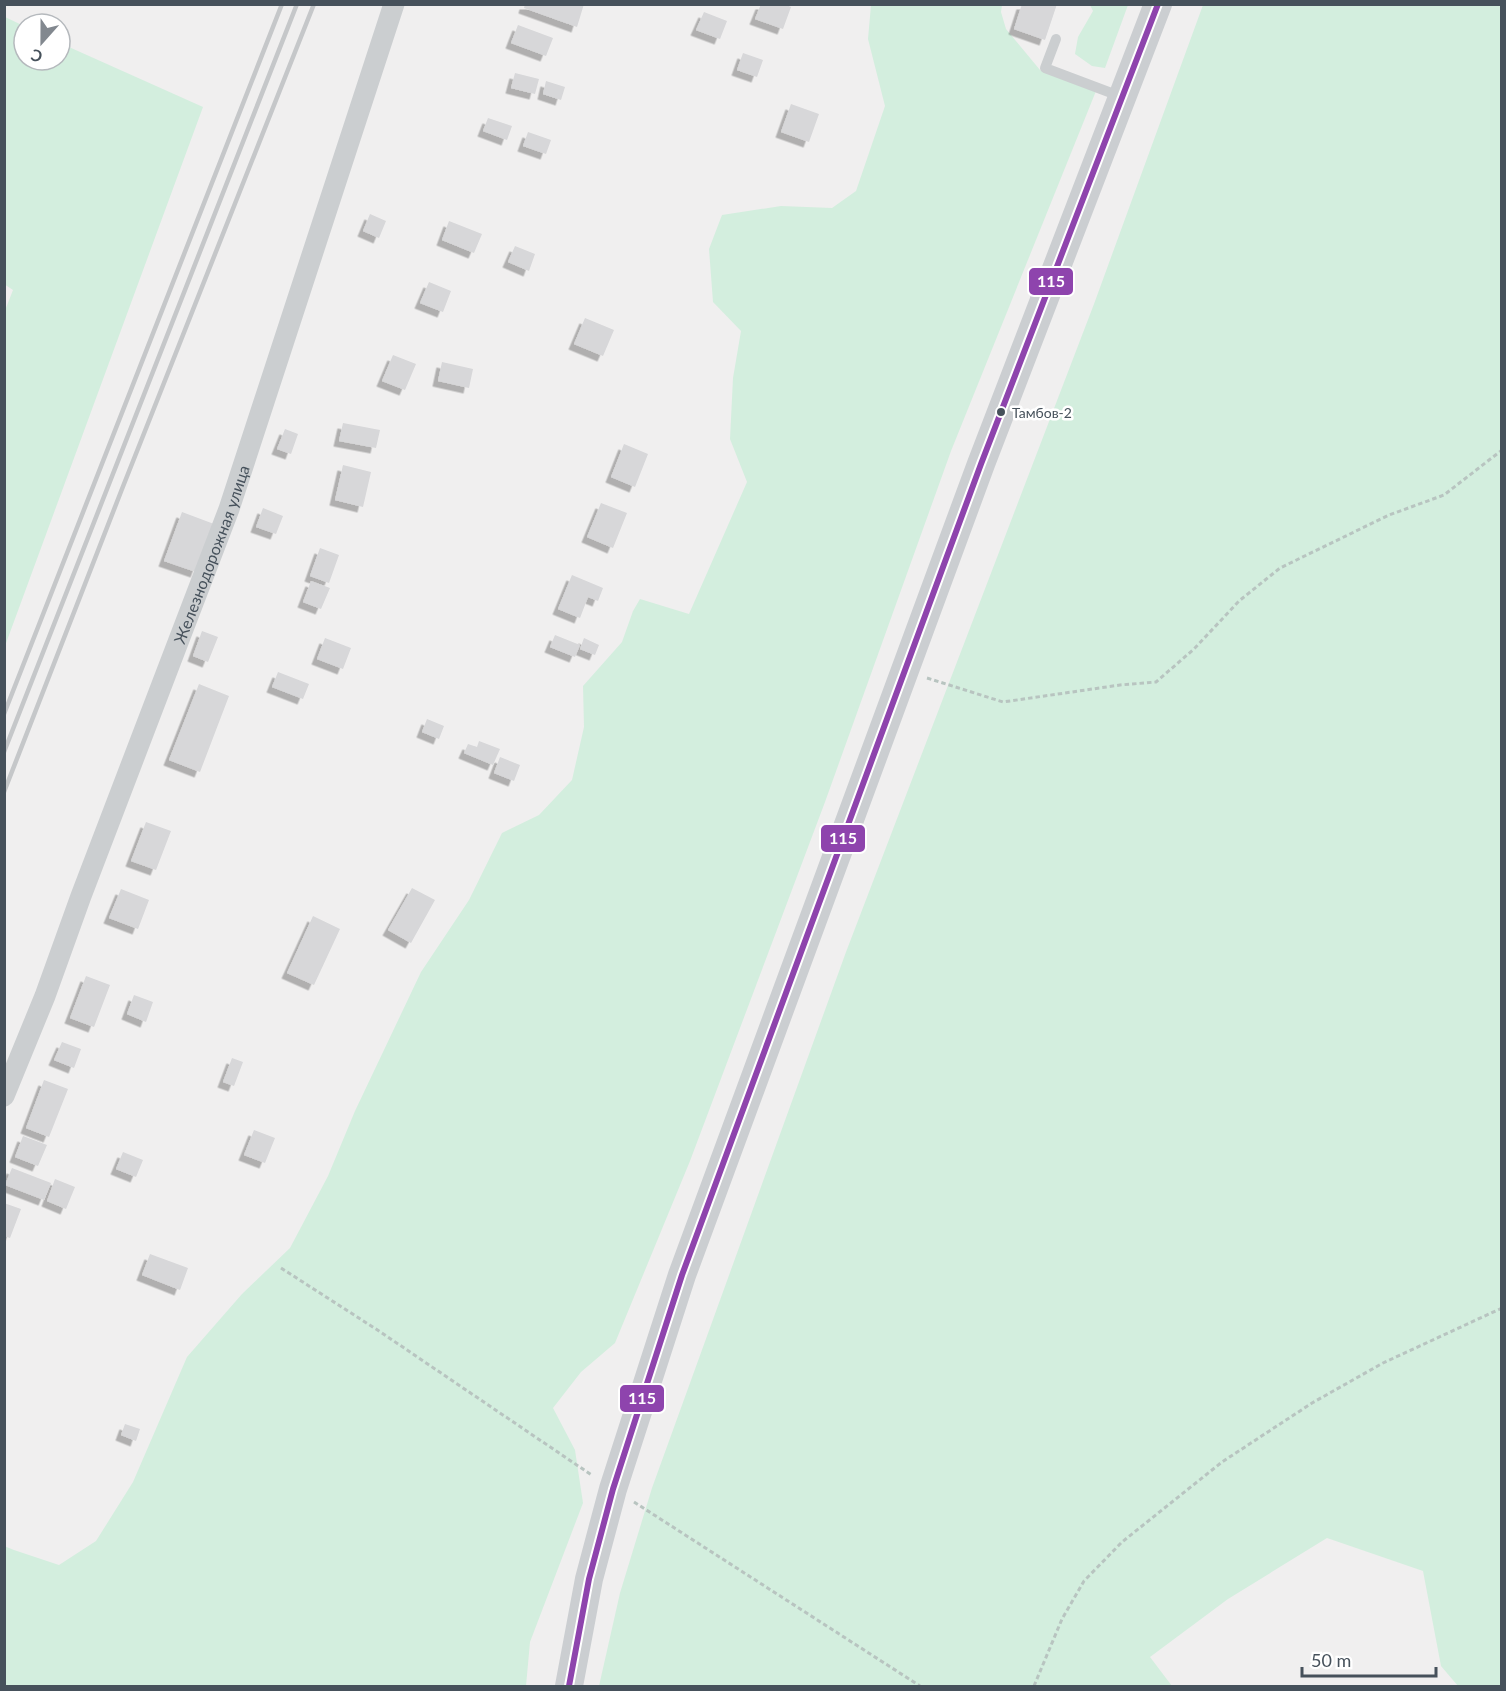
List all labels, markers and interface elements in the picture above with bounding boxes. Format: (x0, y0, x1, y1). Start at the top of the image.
north arrow (12, 12, 72, 72)
text: С (28, 46, 45, 67)
line badge: 115 (1028, 267, 1074, 296)
text: 115 (1037, 271, 1065, 290)
place label: Тамбов-2 (1012, 404, 1072, 421)
marker: Тамбов-2 (995, 406, 1007, 418)
street label: Железнодорожная улица (169, 462, 252, 646)
line badge: 115 (820, 824, 866, 853)
text: 115 (829, 828, 857, 847)
line badge: 115 (619, 1384, 665, 1413)
text: 115 (628, 1388, 656, 1407)
scale bar (1302, 1640, 1436, 1678)
text: 50 m (1311, 1649, 1351, 1671)

